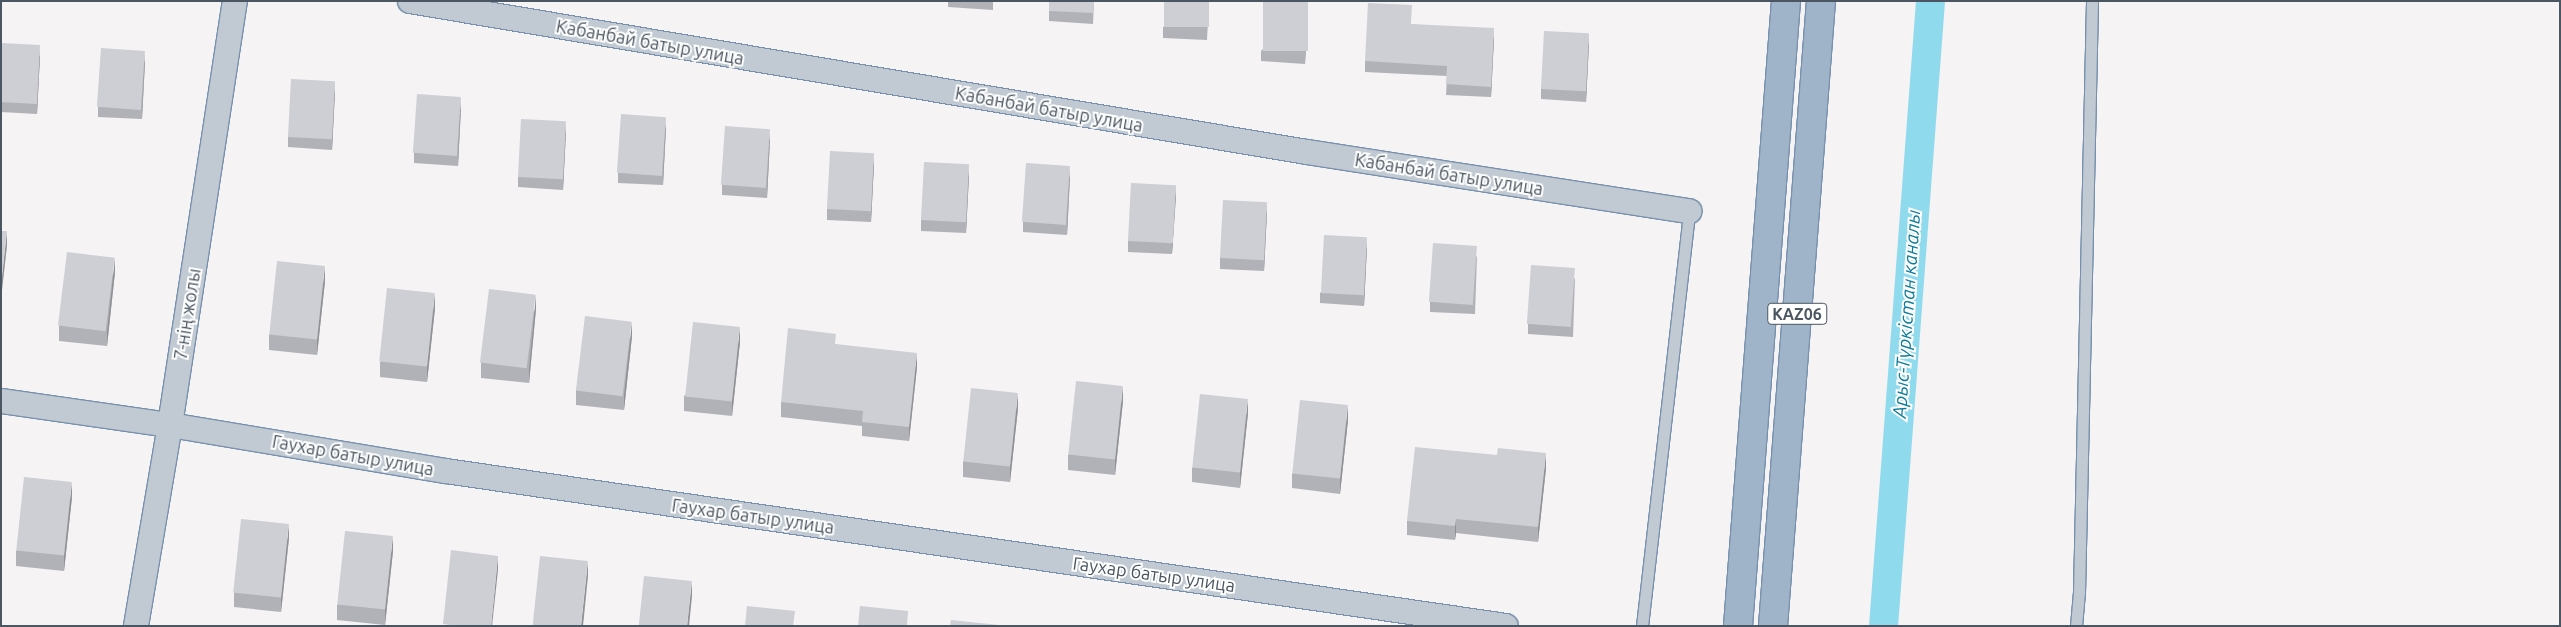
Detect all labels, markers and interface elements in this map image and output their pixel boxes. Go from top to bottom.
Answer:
street label: Кабанбай батыр улица [555,15,745,69]
street label: Кабанбай батыр улица [954,82,1144,136]
street label: Кабанбай батыр улица [1353,148,1545,200]
water label: Арыс-Түркістан каналы [1888,209,1926,419]
street label: 7-нің жолы [169,267,205,361]
road number: KАZ06 [1767,300,1827,328]
street label: Гаухар батыр улица [271,430,435,480]
street label: Гаухар батыр улица [670,494,836,538]
street label: Гаухар батыр улица [1071,552,1237,596]

